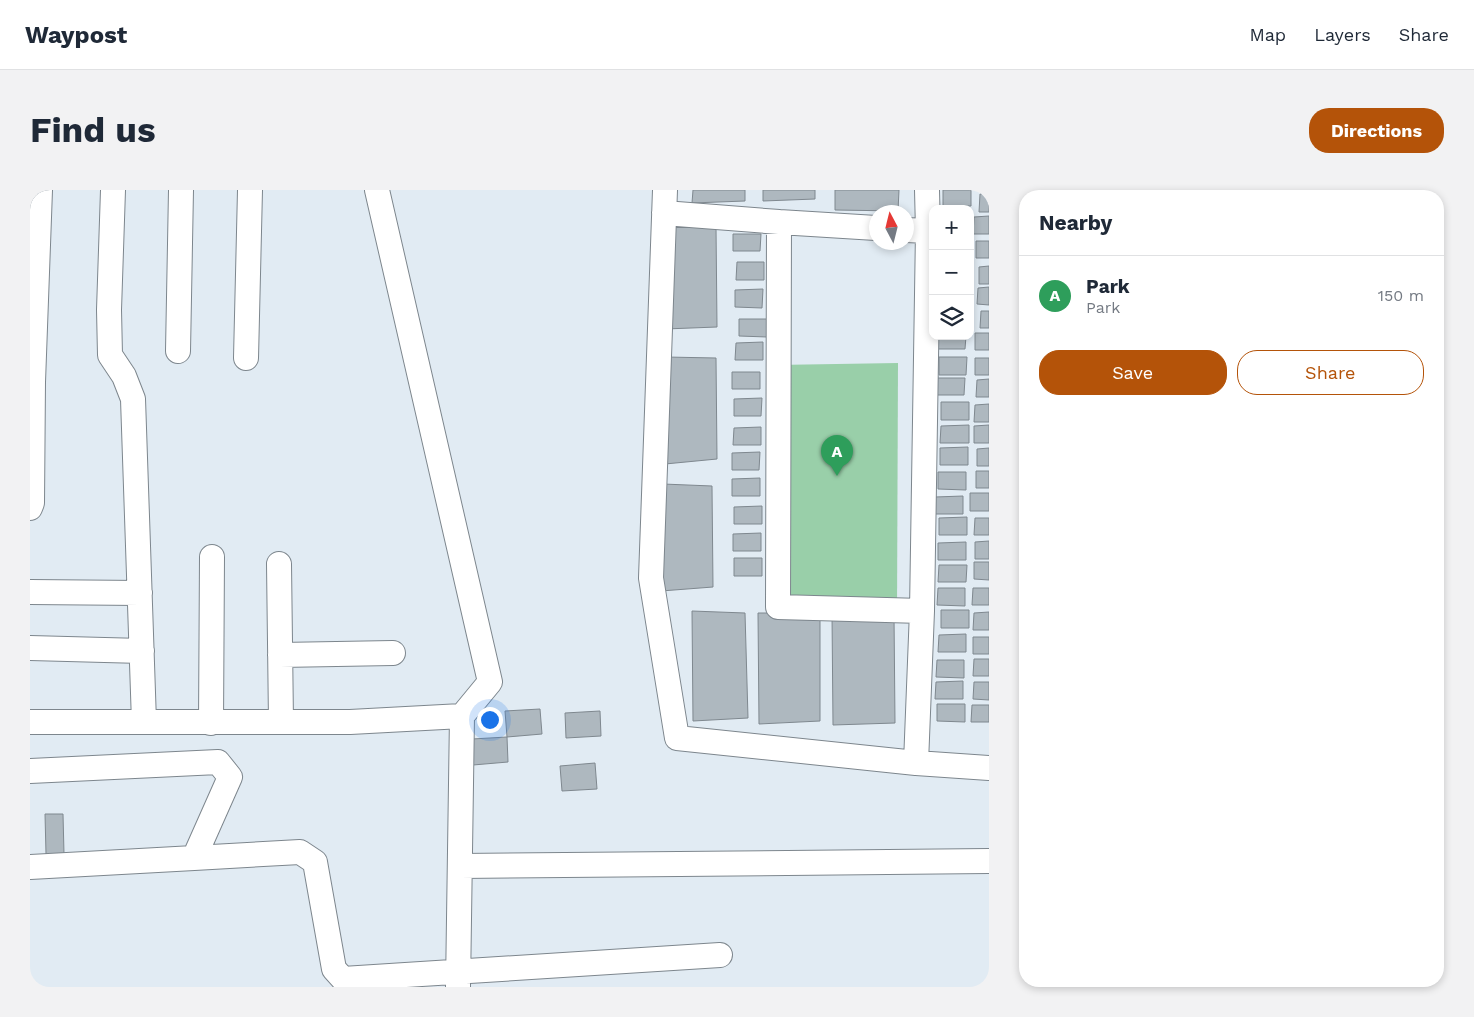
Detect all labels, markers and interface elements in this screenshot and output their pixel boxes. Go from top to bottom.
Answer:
text: Waypost [25,21,127,49]
text: Map [1249,24,1286,45]
text: Layers [1314,24,1371,45]
text: Share [1399,24,1449,45]
button: Directions [1309,108,1444,153]
text: Find us [30,109,156,151]
north arrow [869,205,914,250]
map controls [929,205,974,340]
button: + [929,205,974,250]
text: Nearby [1039,210,1112,235]
button: − [929,250,974,295]
text: Park [1086,275,1130,298]
text: A [1050,286,1060,305]
text: 150 m [1378,286,1424,305]
button: layers [929,295,974,340]
text: Park [1086,298,1120,317]
button: Save [1039,350,1227,395]
button: Share [1237,350,1424,395]
pin: A [821,435,853,476]
your location [477,707,503,733]

